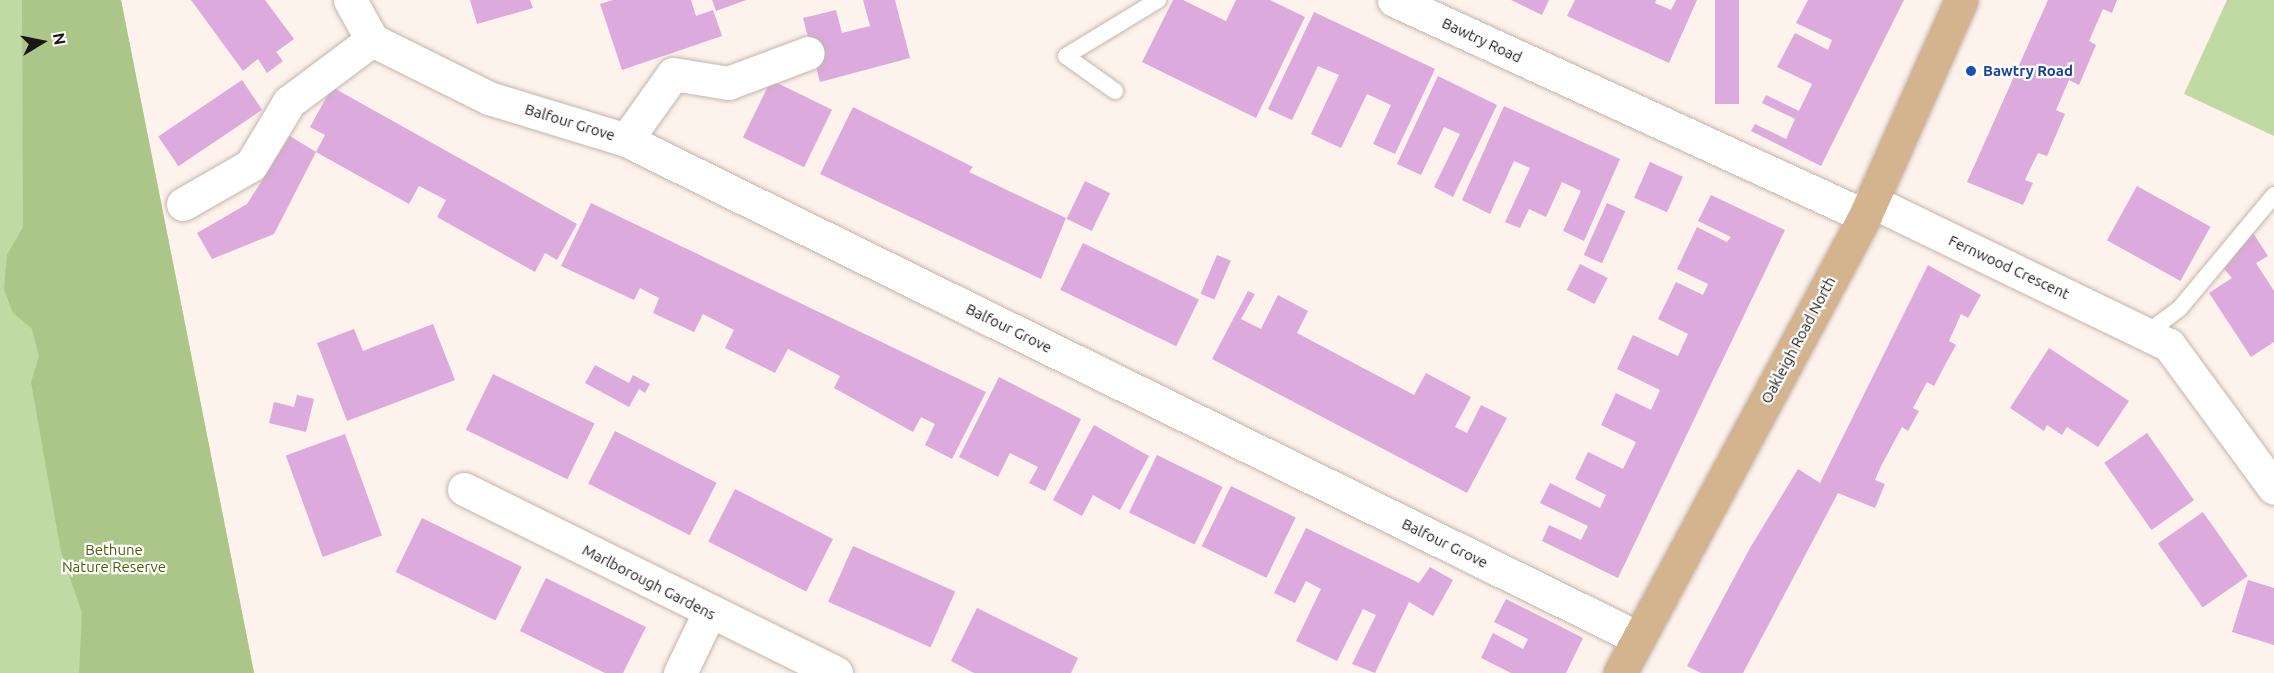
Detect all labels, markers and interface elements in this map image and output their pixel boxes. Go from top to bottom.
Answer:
north arrow [12,12,72,72]
street label: Bawtry Road [1439,14,1525,66]
text: N [50,31,70,46]
place label: Bawtry Road [1983,62,2073,80]
marker: Bawtry Road [1964,64,1978,78]
street label: Balfour Grove [523,100,617,144]
street label: Fernwood Crescent [1946,231,2072,303]
street label: Oakleigh Road North [1757,274,1839,406]
street label: Balfour Grove [963,299,1055,357]
street label: Balfour Grove [1399,514,1491,572]
park label: Bethune Nature Reserve [62,540,166,575]
street label: Marlborough Gardens [579,541,719,623]

